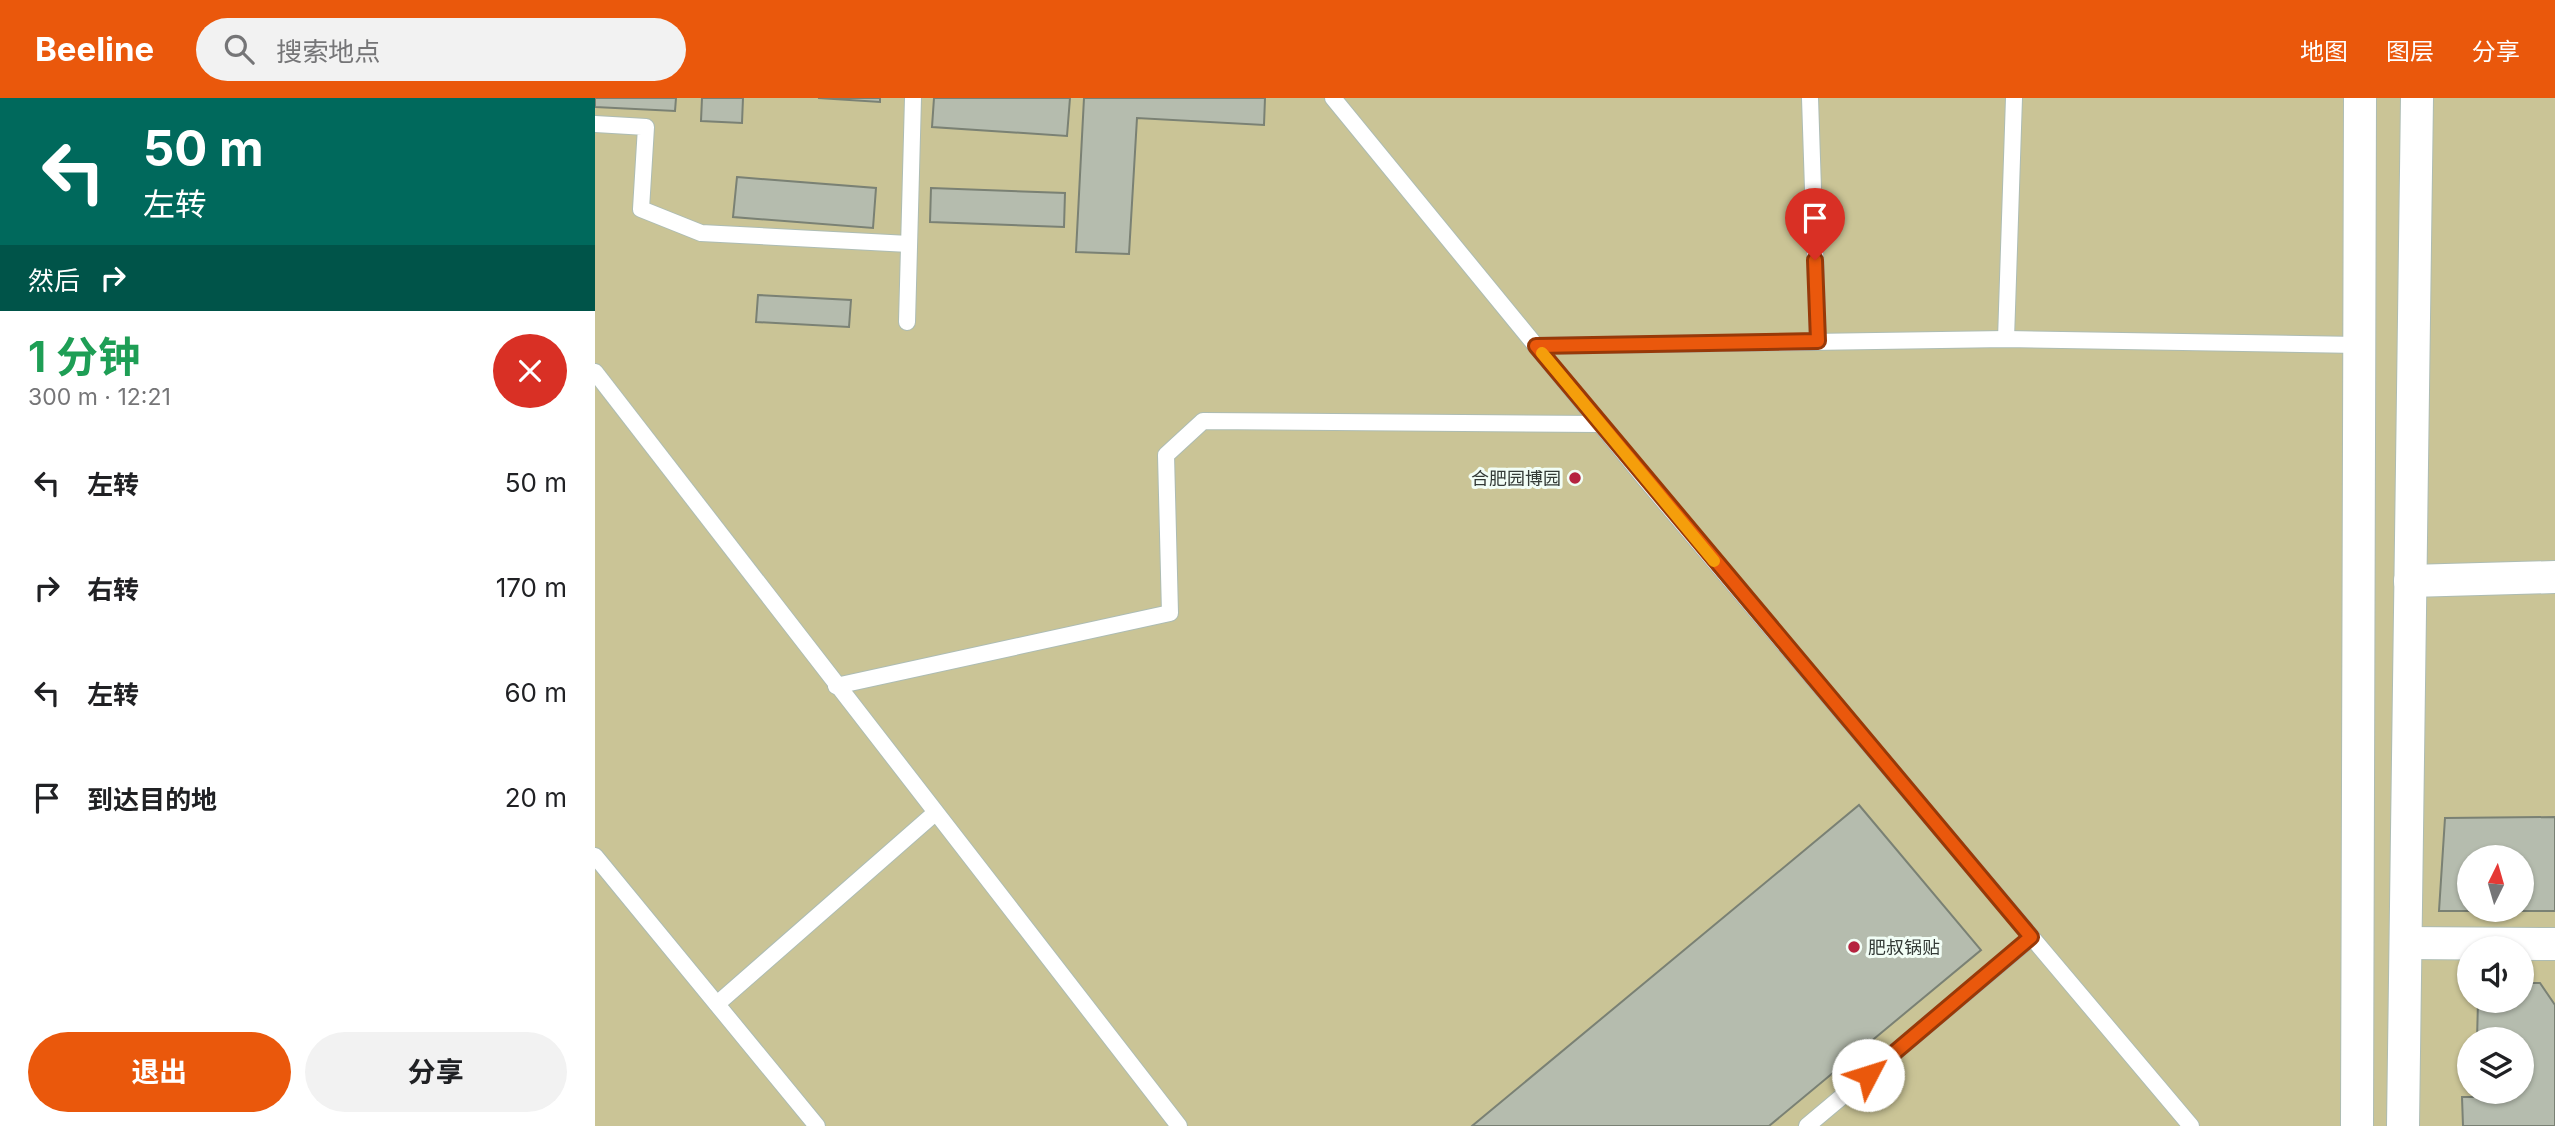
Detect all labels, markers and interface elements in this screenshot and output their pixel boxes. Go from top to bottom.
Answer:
search box [196,18,686,81]
text: Beeline [35,29,154,69]
icon: search [220,30,258,68]
text: 搜索地点 [276,36,380,67]
text: 地图 [2300,37,2348,66]
text: 图层 [2386,37,2434,66]
text: 分享 [2472,37,2520,66]
text: 50 m [143,119,264,178]
icon: left [28,126,119,217]
text: 左转 [143,185,207,224]
pin [1785,188,1845,260]
icon: arrive [1796,199,1834,237]
icon: right [94,259,132,297]
text: 然后 [28,265,80,296]
text: 1 分钟 [28,331,140,382]
button: close [493,334,567,408]
text: 300 m · 12:21 [28,383,171,411]
icon: left [28,464,66,502]
text: 50 m [505,467,567,498]
place label: 合肥园博园 [1471,468,1561,489]
text: 左转 [87,469,139,500]
marker: 合肥园博园 [1567,470,1583,486]
icon: right [28,569,66,607]
text: 170 m [496,572,567,603]
text: 右转 [87,574,139,605]
icon: left [28,674,66,712]
text: 60 m [504,677,567,708]
text: 左转 [87,679,139,710]
icon: arrive [28,779,66,817]
text: 20 m [505,782,567,813]
text: 到达目的地 [87,784,217,815]
north arrow [2457,845,2534,922]
map controls [2457,845,2534,1104]
button: sound [2457,936,2534,1013]
place label: 肥叔锅贴 [1868,937,1940,958]
marker: 肥叔锅贴 [1846,939,1862,955]
button: layers [2457,1027,2534,1104]
button: 退出 [28,1032,291,1112]
button: 分享 [305,1032,567,1112]
position arrow [1831,1038,1905,1112]

